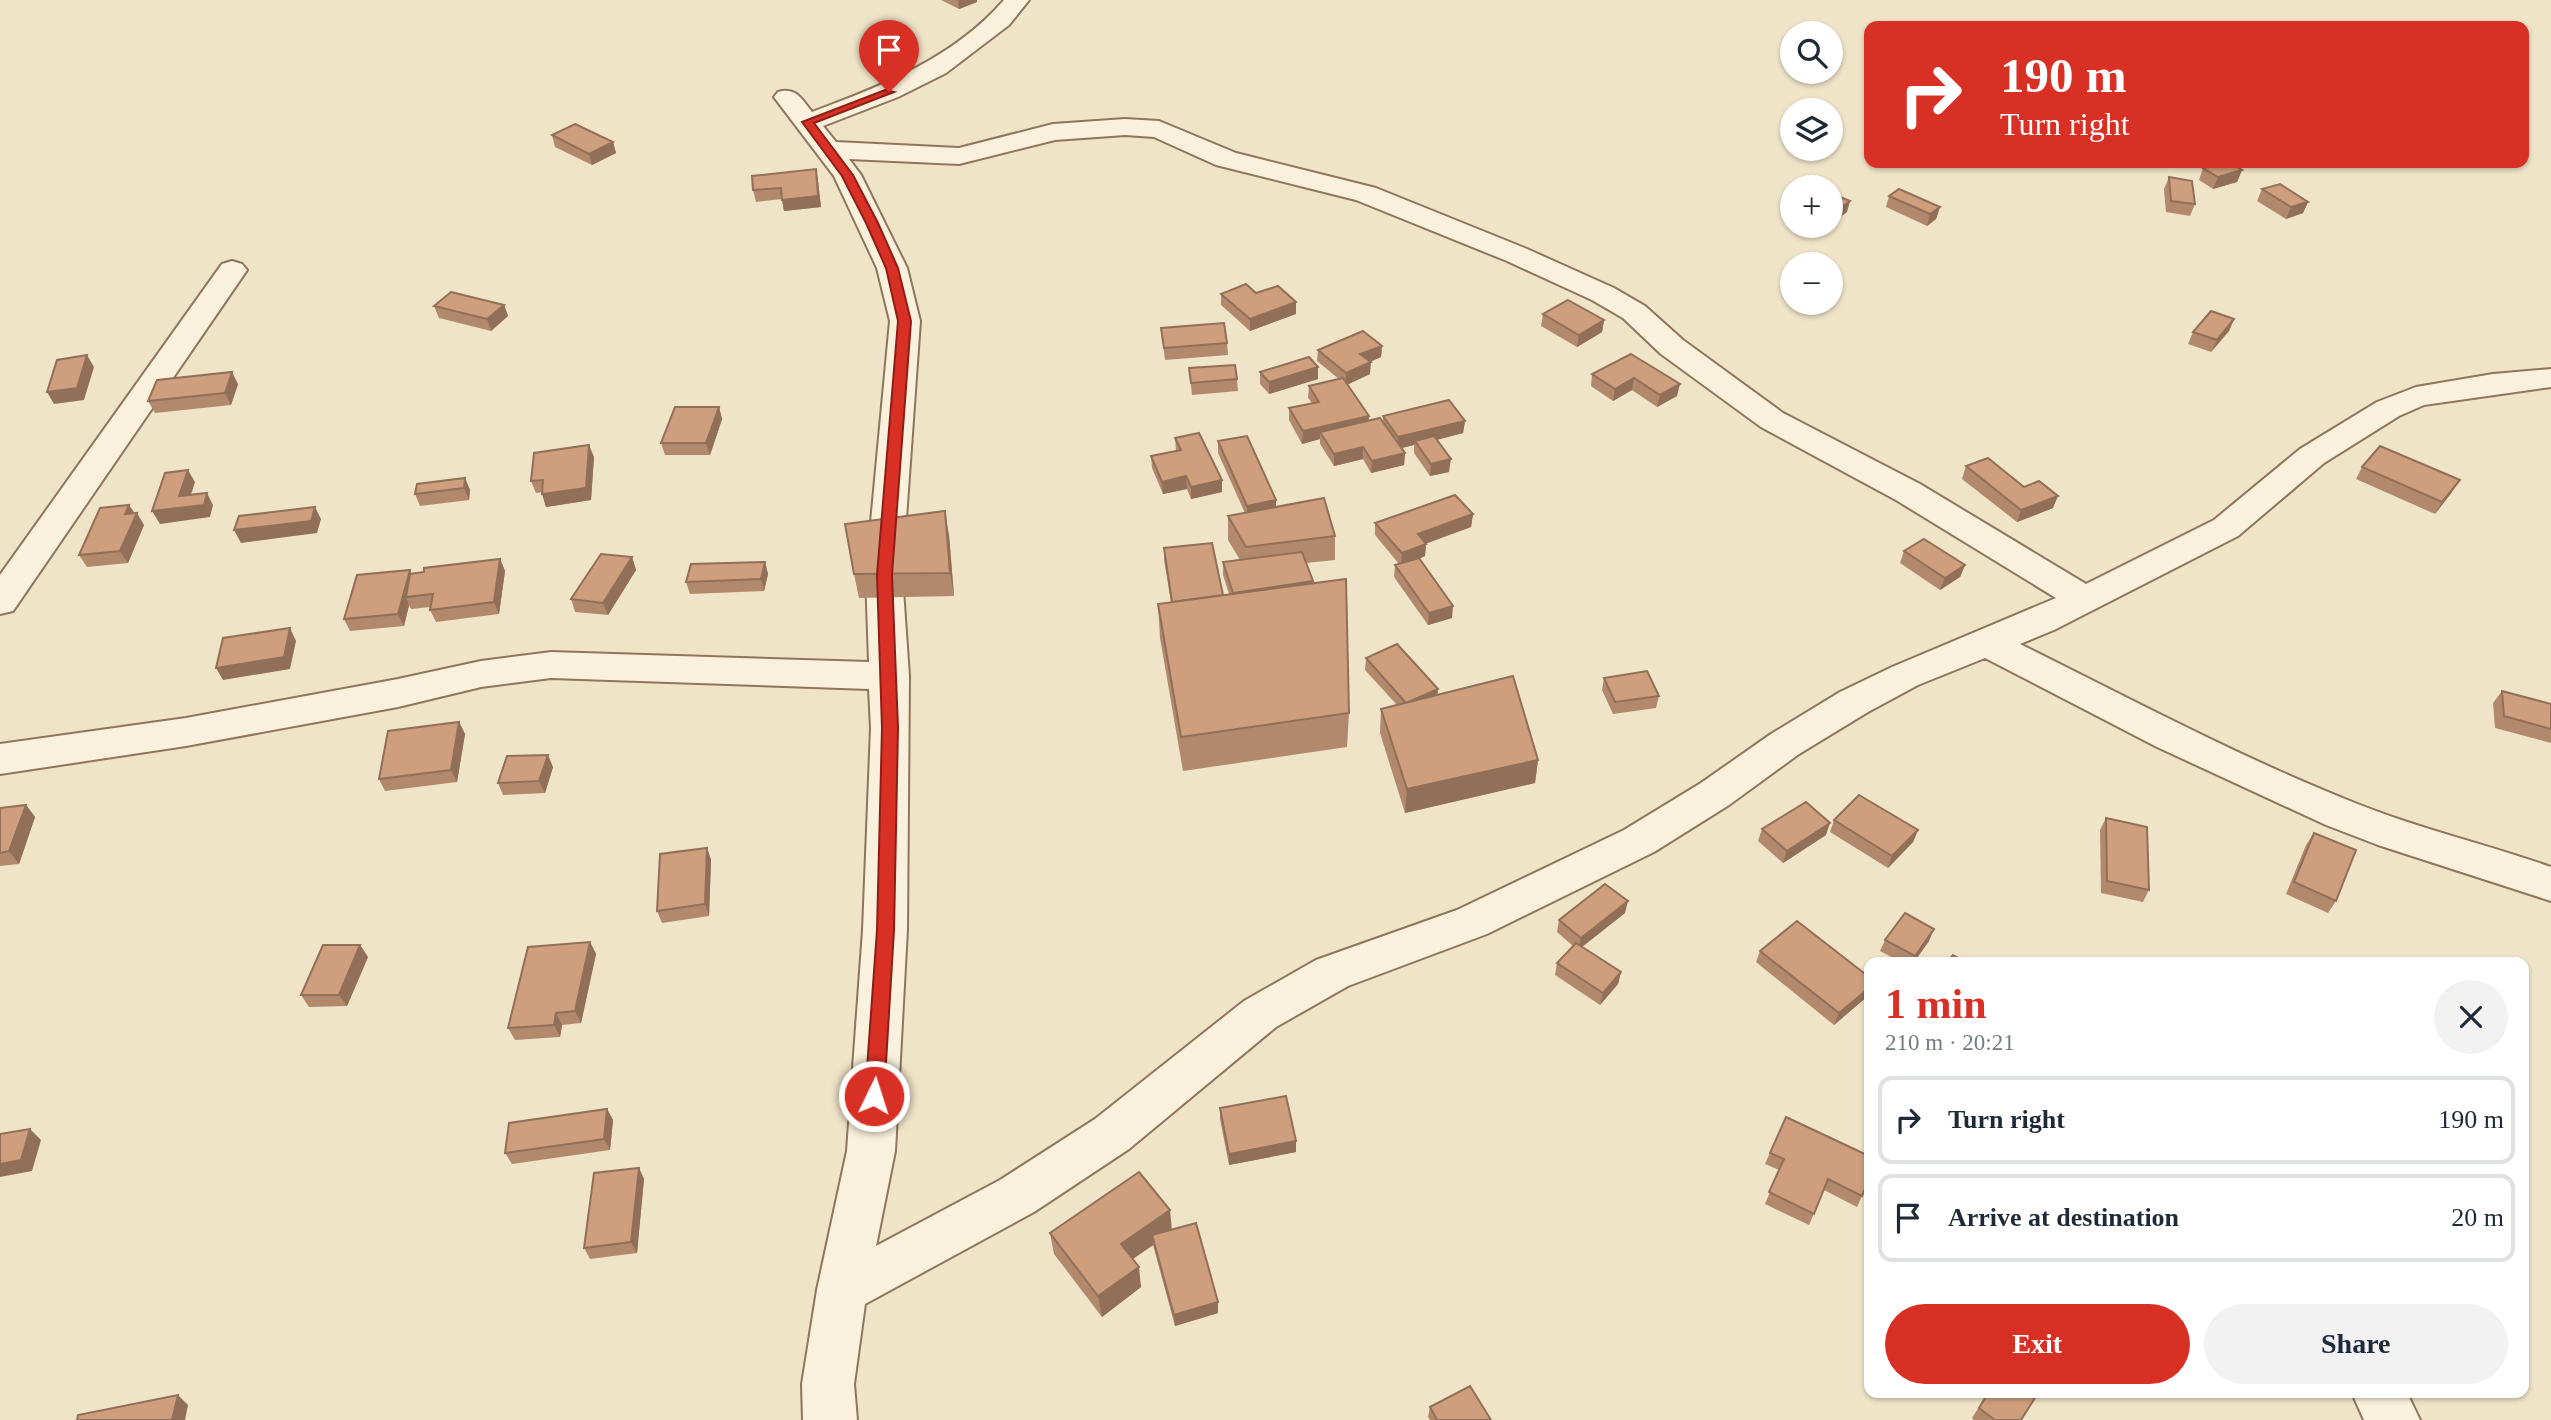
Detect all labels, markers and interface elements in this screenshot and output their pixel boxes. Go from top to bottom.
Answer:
pin [859,20,919,92]
map controls [1780,21,1843,315]
button: search [1780,21,1843,84]
icon: arrive [870,31,908,69]
text: 190 m [2000,48,2127,103]
icon: right [1885,49,1976,140]
button: layers [1780,98,1843,161]
text: Turn right [2000,106,2130,142]
button: + [1780,175,1843,238]
button: − [1780,252,1843,315]
button: close [2434,980,2508,1054]
text: 1 min [1885,981,1987,1027]
text: 210 m · 20:21 [1885,1030,2015,1055]
position arrow [837,1059,911,1133]
icon: right [1889,1101,1927,1139]
text: Turn right [1948,1105,2065,1134]
text: 190 m [2438,1105,2504,1134]
icon: arrive [1889,1199,1927,1237]
text: Arrive at destination [1948,1203,2179,1232]
text: 20 m [2451,1203,2504,1232]
button: Exit [1885,1304,2190,1384]
button: Share [2204,1304,2508,1384]

